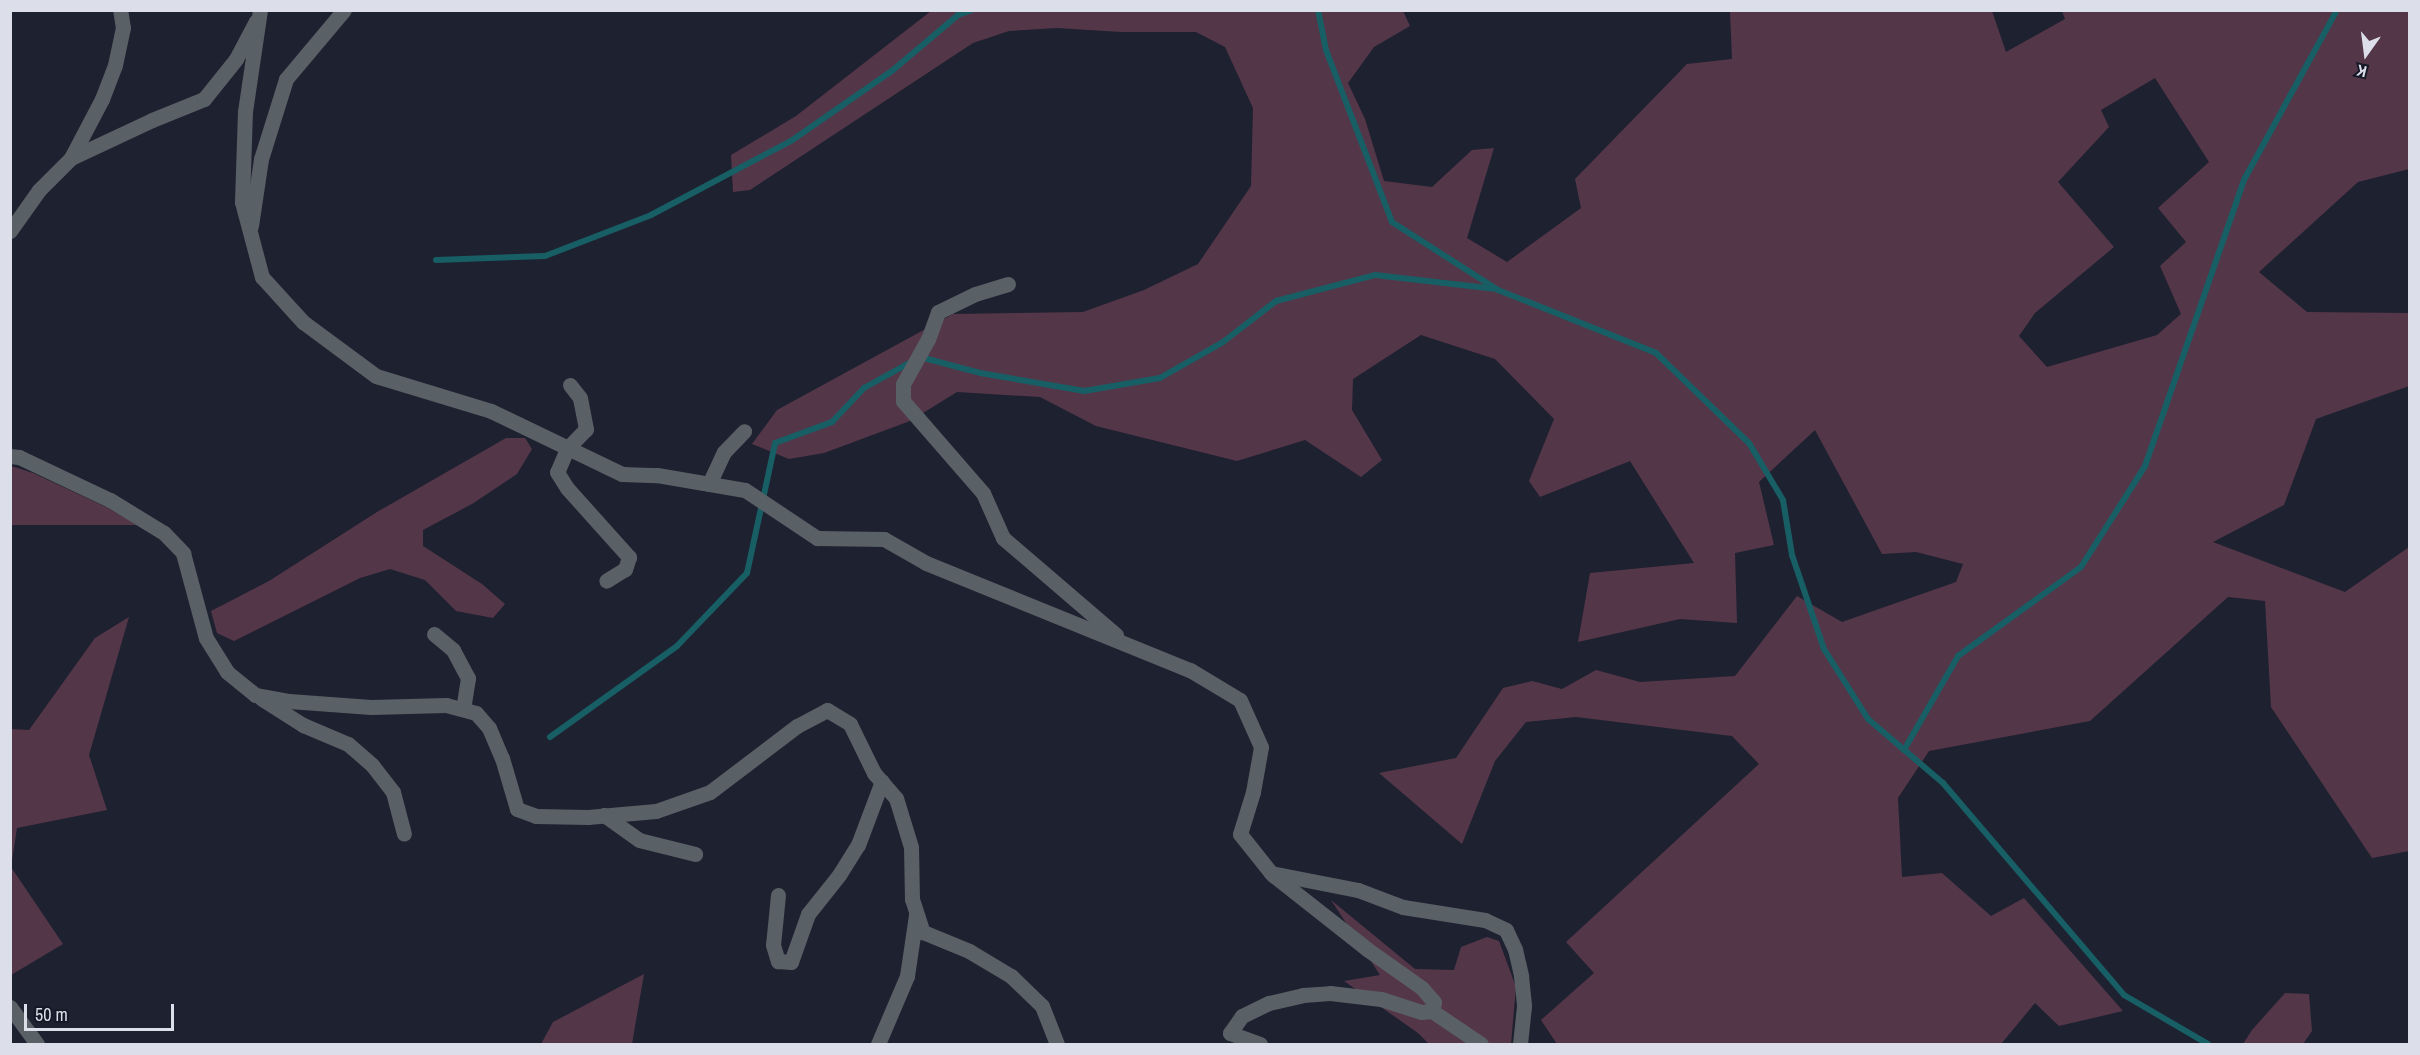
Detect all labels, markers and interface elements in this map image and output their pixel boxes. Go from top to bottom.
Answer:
north arrow [2336,24,2396,84]
text: K [2354,60,2369,83]
scale bar [27,992,177,1030]
text: 50 m [35,1002,68,1027]

